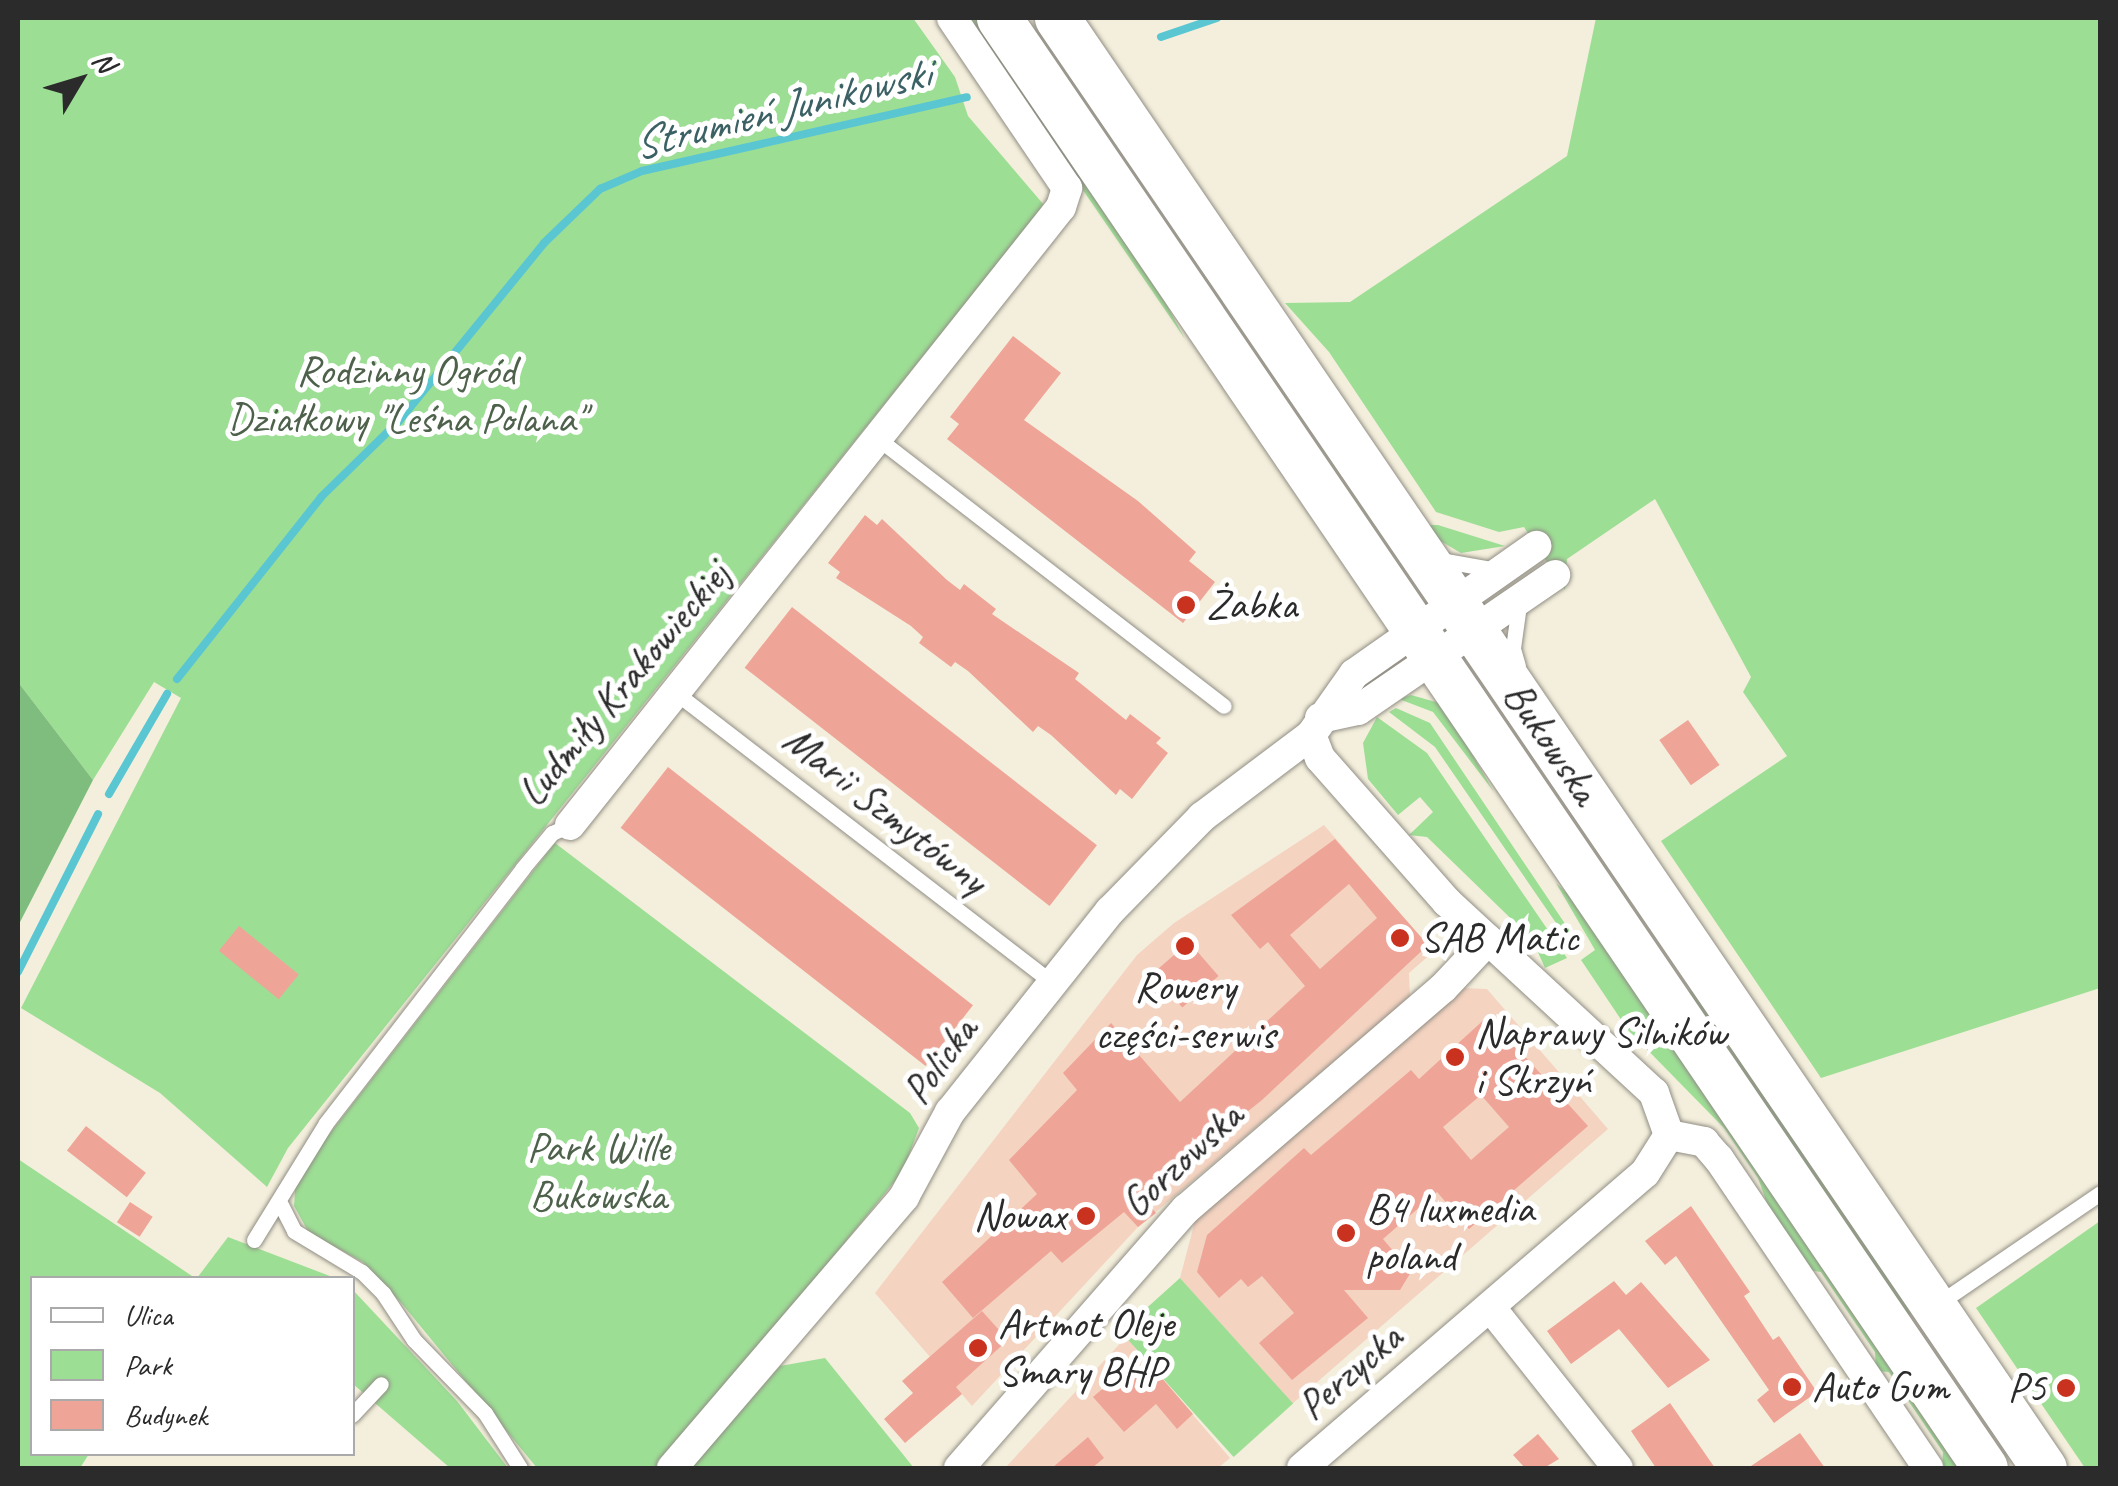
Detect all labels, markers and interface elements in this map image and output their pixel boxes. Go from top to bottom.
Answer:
north arrow [30,30,130,130]
text: N [85,44,123,79]
water label: Strumień Junikowski [627,46,935,172]
park label: Rodzinny Ogród Działkowy "Leśna Polana" [228,346,584,444]
street label: Ludmiły Krakowieckiej [507,552,741,816]
place label: Żabka [1206,580,1297,630]
marker: Żabka [1175,594,1197,616]
street label: Bukowska [1492,672,1610,814]
street label: Marii Szmytówny [772,714,998,906]
place label: SAB Matic [1420,913,1578,963]
marker: SAB Matic [1389,927,1411,949]
marker: Rowery części-serwis [1174,935,1196,957]
place label: Rowery części-serwis [1095,962,1275,1060]
street label: Policka [892,1008,988,1114]
place label: Naprawy Silników i Skrzyń [1475,1008,1727,1106]
marker: Naprawy Silników i Skrzyń [1444,1046,1466,1068]
street label: Gorzowska [1111,1091,1253,1229]
park label: Park Wille Bukowska [526,1123,670,1222]
place label: B4 luxmedia poland [1366,1184,1534,1282]
place label: Nowax [973,1191,1066,1241]
marker: Nowax [1075,1205,1097,1227]
marker: B4 luxmedia poland [1335,1222,1357,1244]
legend [30,1276,355,1456]
text: Ulica [124,1296,173,1334]
place label: Artmot Oleje Smary BHP [998,1299,1175,1398]
street label: Perzycka [1287,1313,1413,1431]
marker: Artmot Oleje Smary BHP [967,1337,989,1359]
text: Park [124,1346,172,1384]
place label: Auto Gum [1812,1362,1947,1412]
place label: P5 [2008,1363,2046,1413]
marker: Auto Gum [1781,1376,1803,1398]
marker: P5 [2055,1377,2077,1399]
text: Budynek [124,1396,207,1434]

